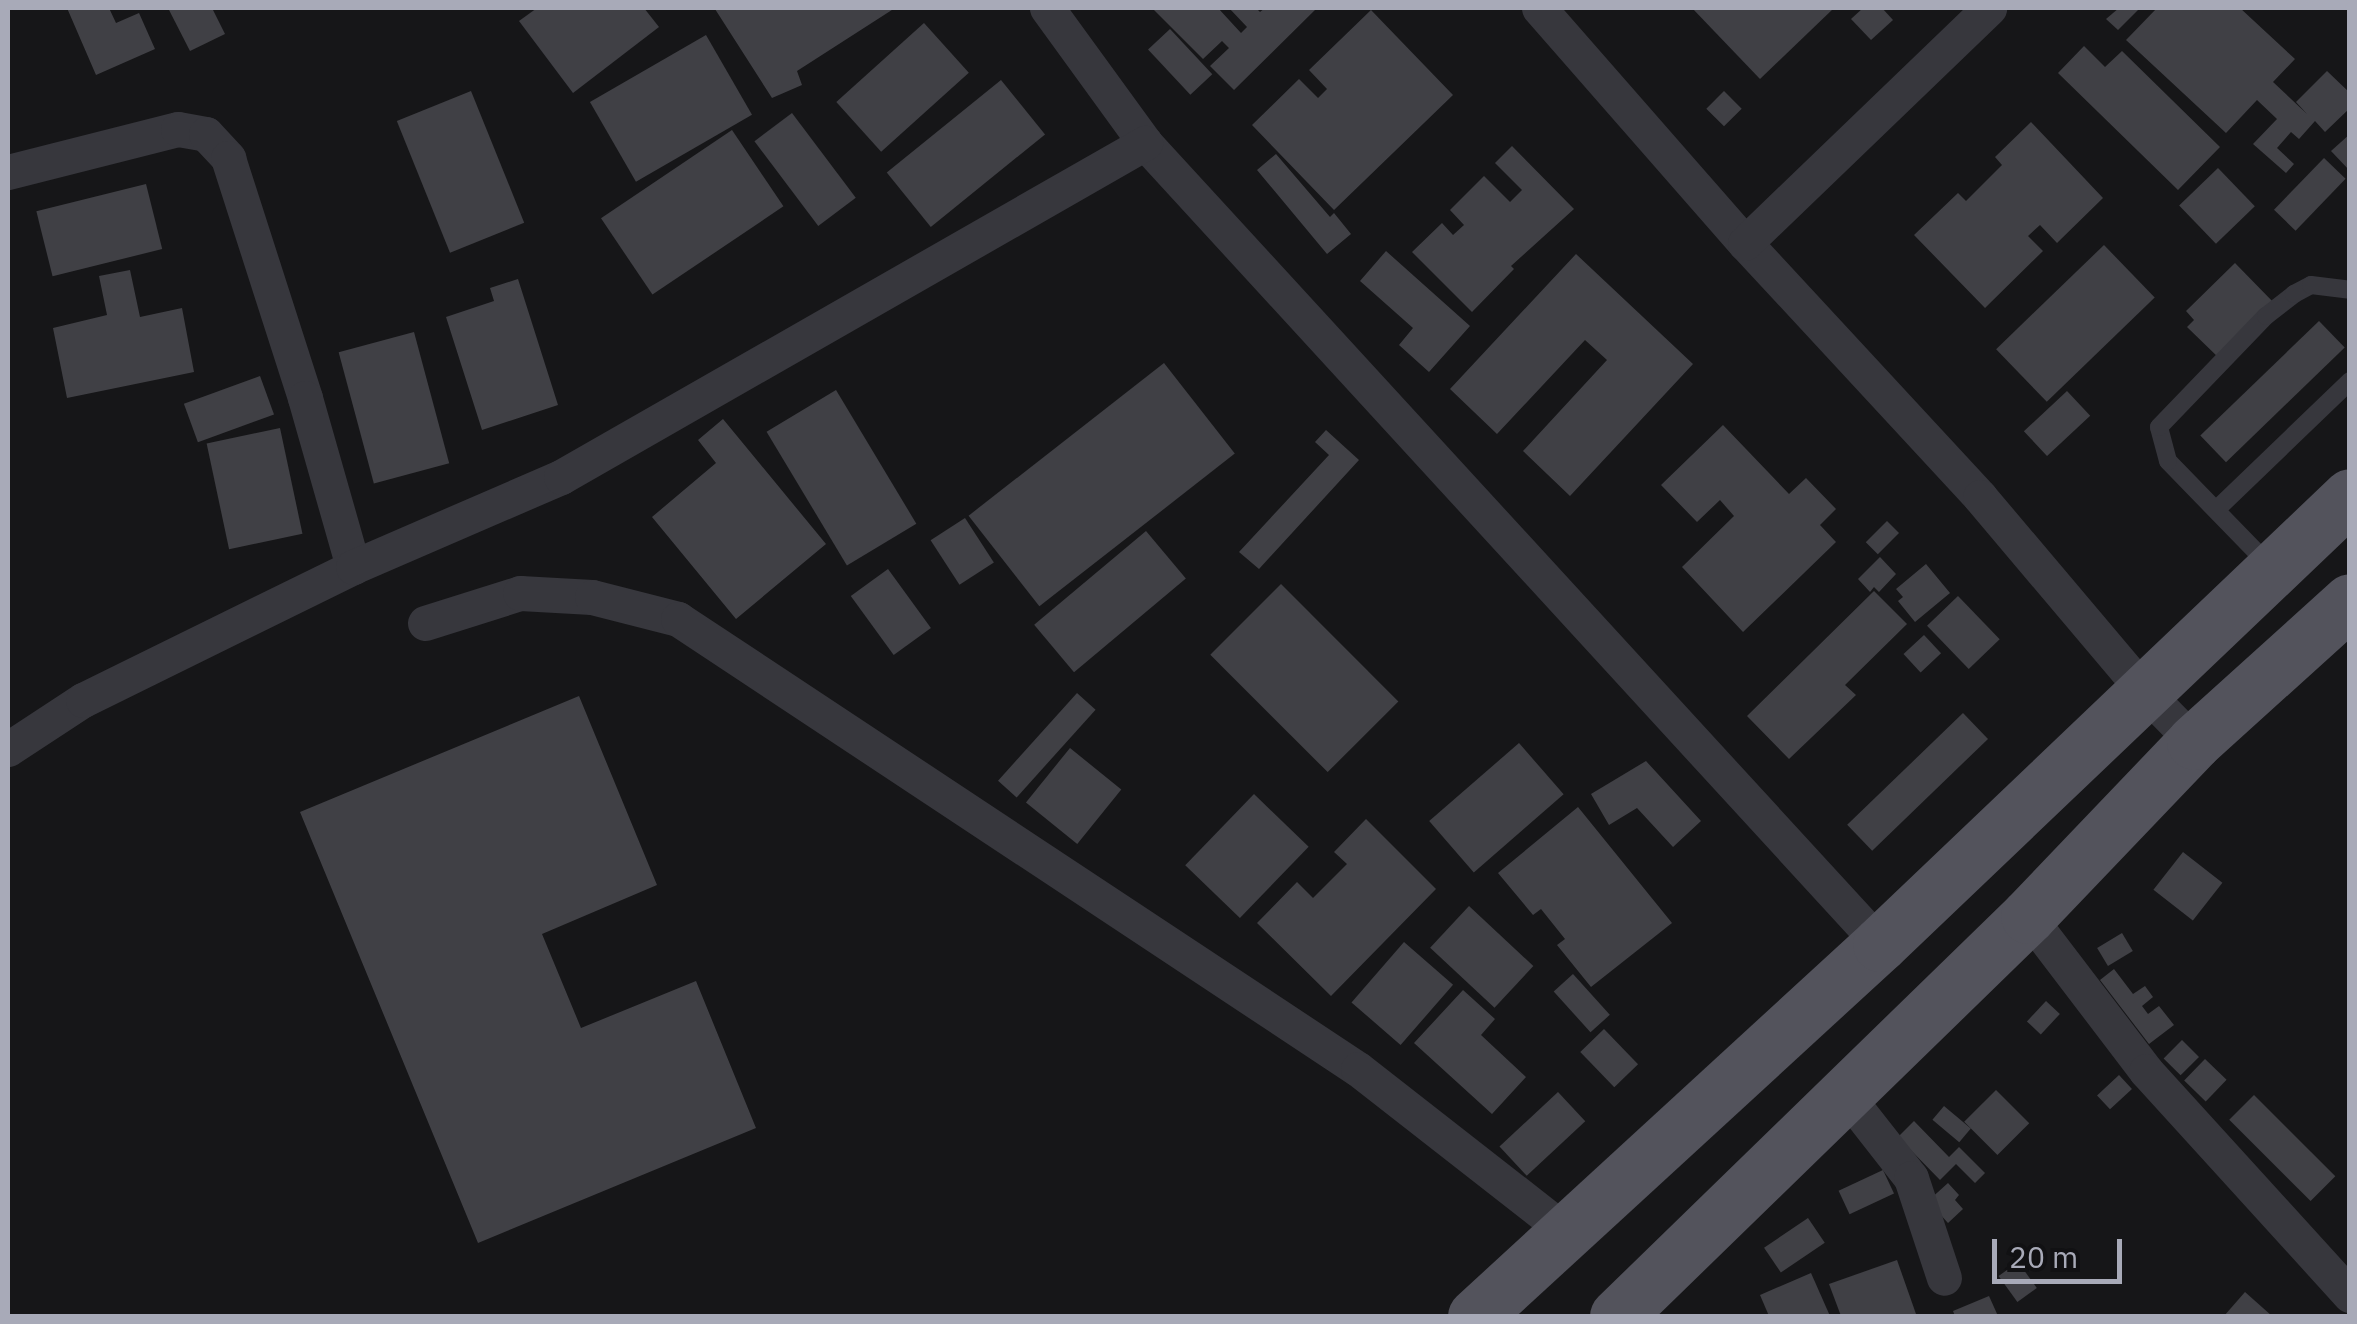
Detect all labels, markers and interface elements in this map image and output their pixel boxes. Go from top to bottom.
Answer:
scale bar [1997,1219,2127,1281]
text: 20 m [2009,1237,2078,1276]

